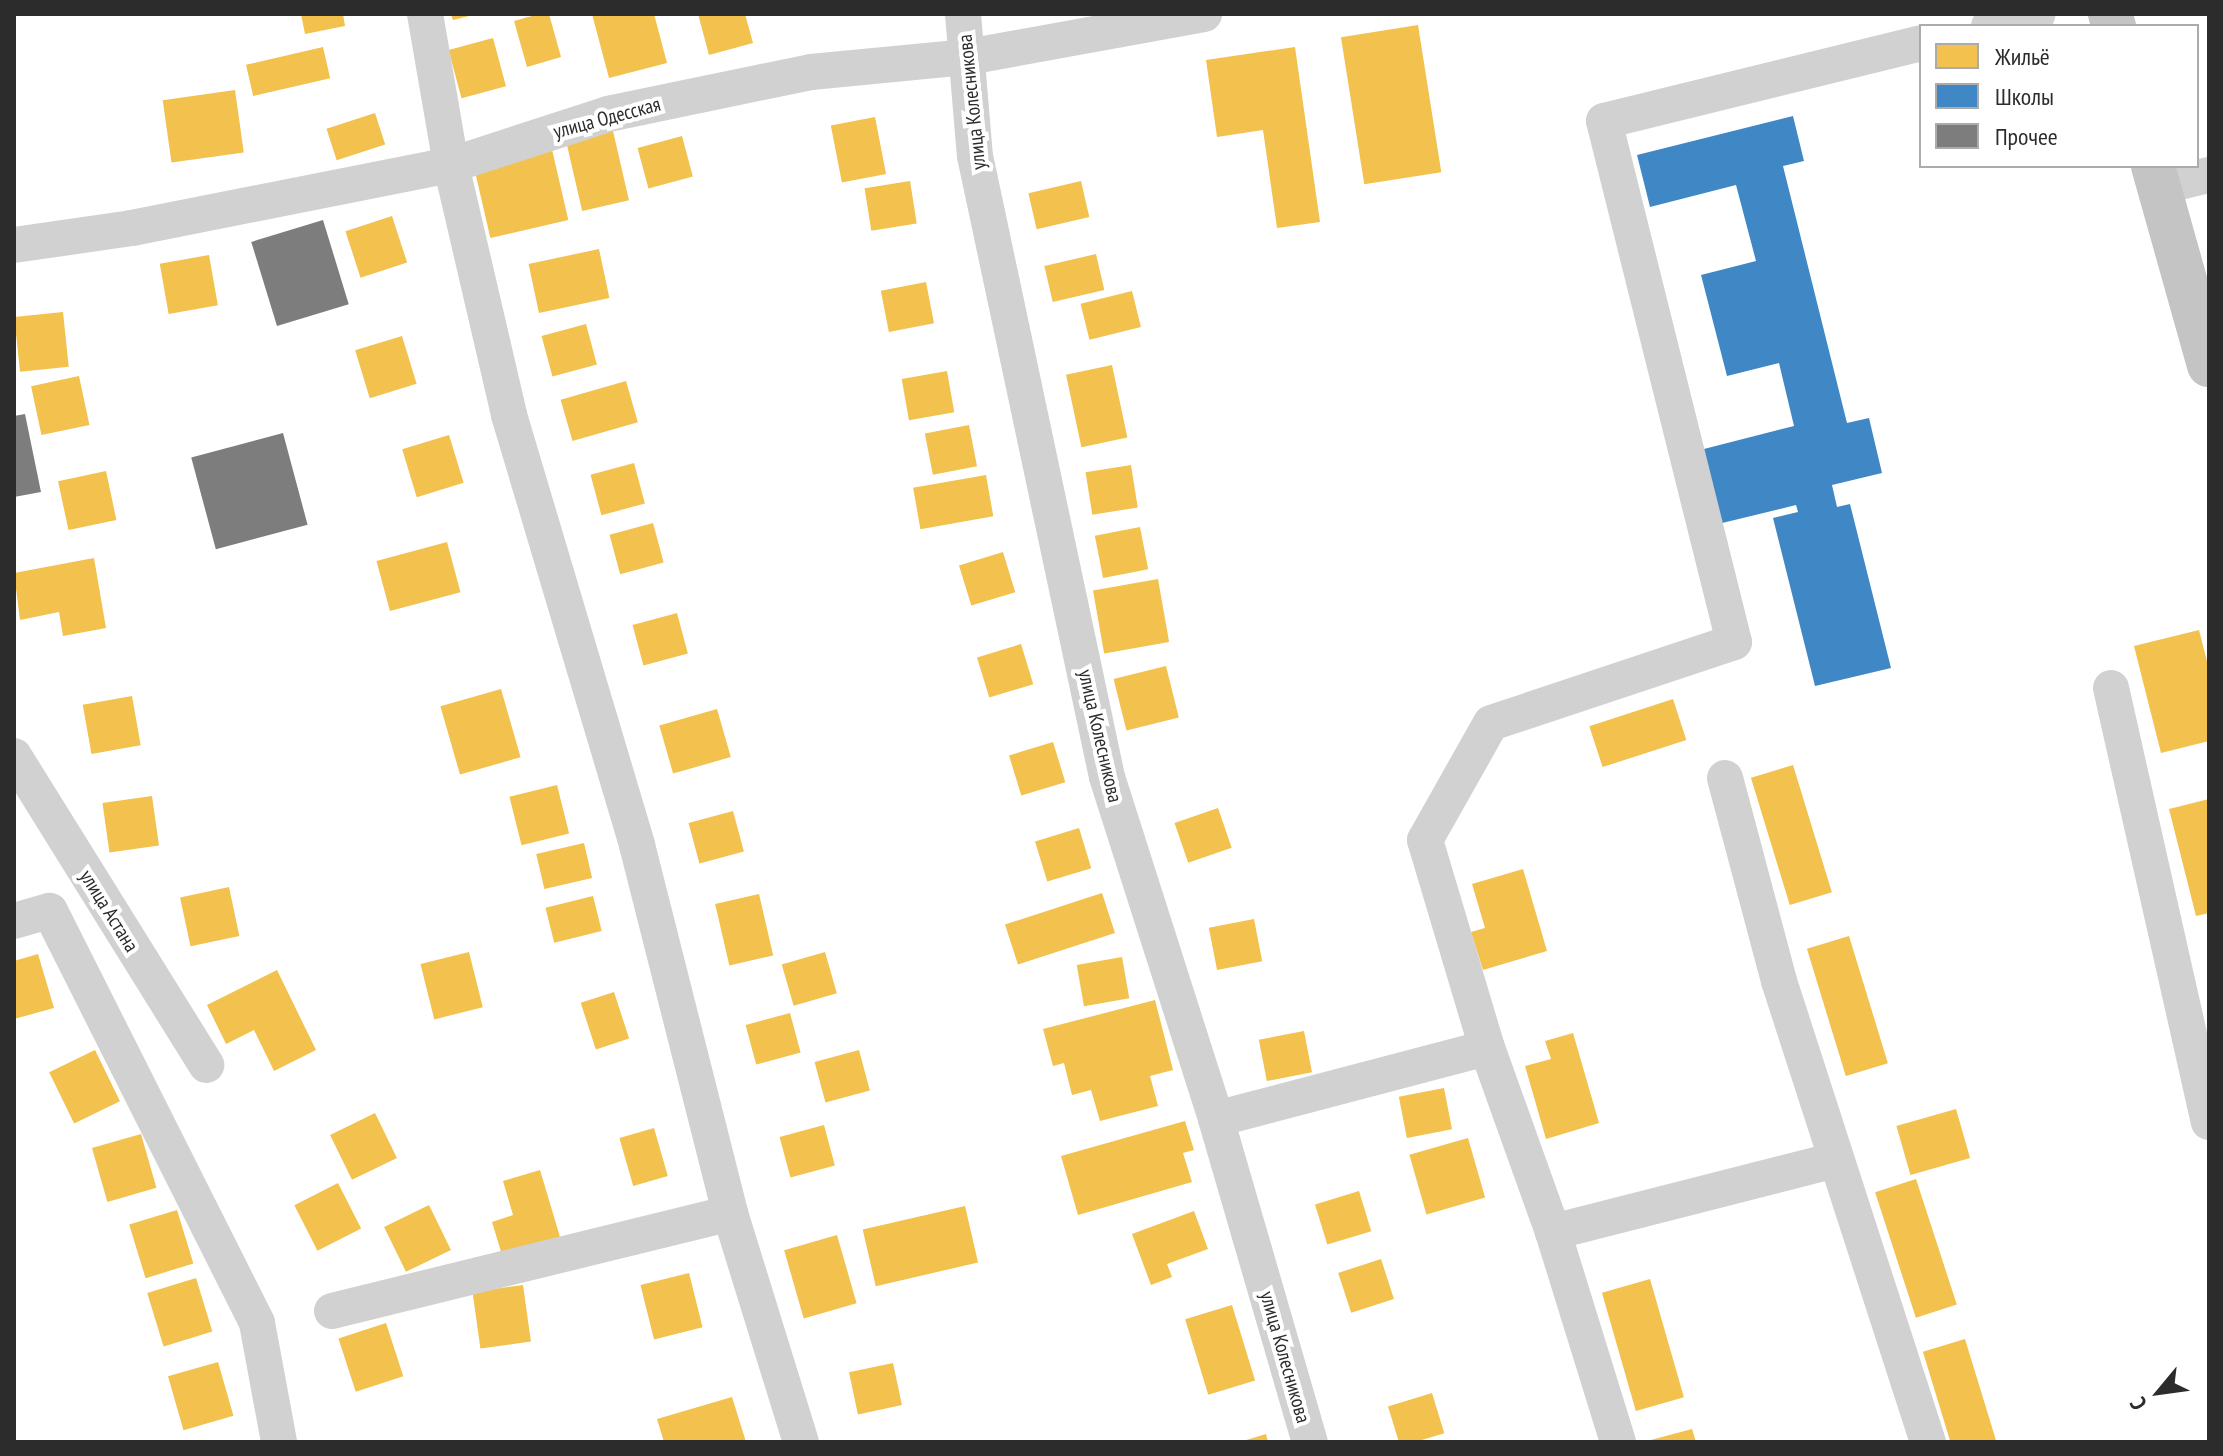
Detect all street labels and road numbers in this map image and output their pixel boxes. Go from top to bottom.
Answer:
street label: улица Колесникова [953,33,991,171]
street label: улица Одесская [551,92,663,144]
street label: улица Колесникова [1073,667,1127,805]
street label: улица Астана [74,865,144,957]
street label: улица Колесникова [1255,1288,1315,1426]

